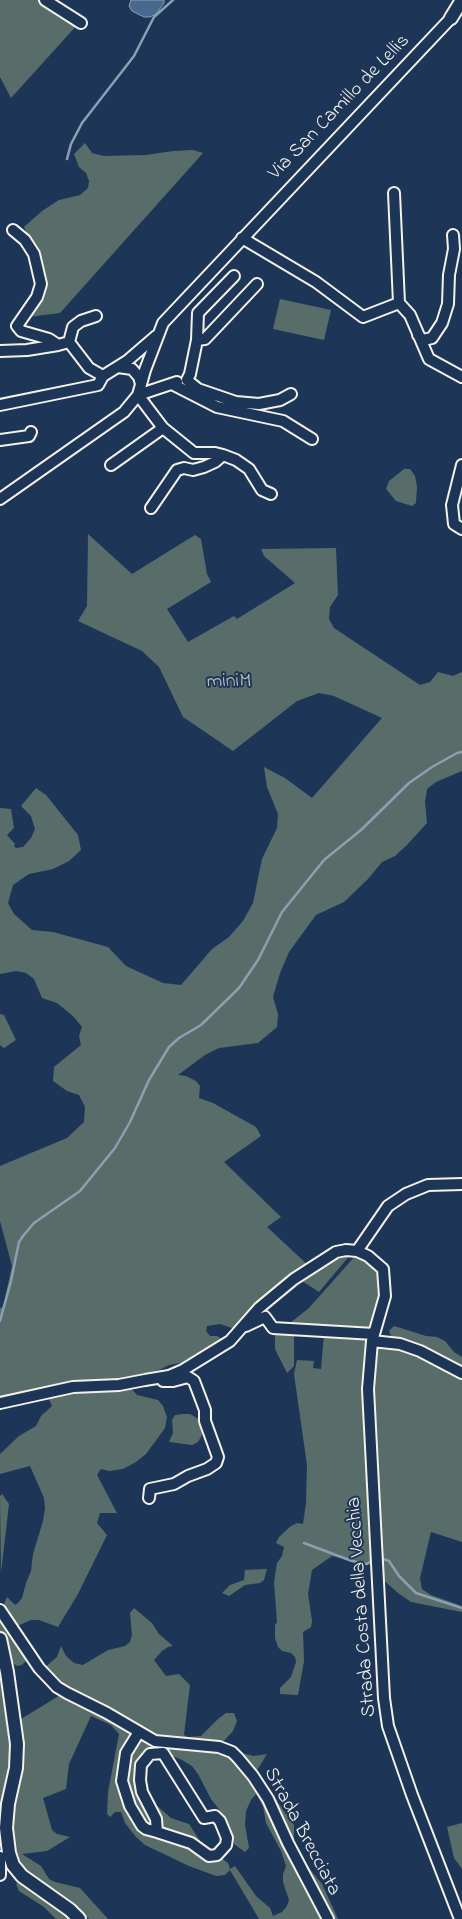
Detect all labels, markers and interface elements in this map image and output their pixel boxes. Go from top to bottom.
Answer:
street label: Via San Camillo de Lellis [264,30,416,186]
park label: miniM [207,671,251,695]
street label: Strada Costa della Vecchia [343,1496,383,1718]
street label: Strada Brecciata [257,1764,345,1900]

